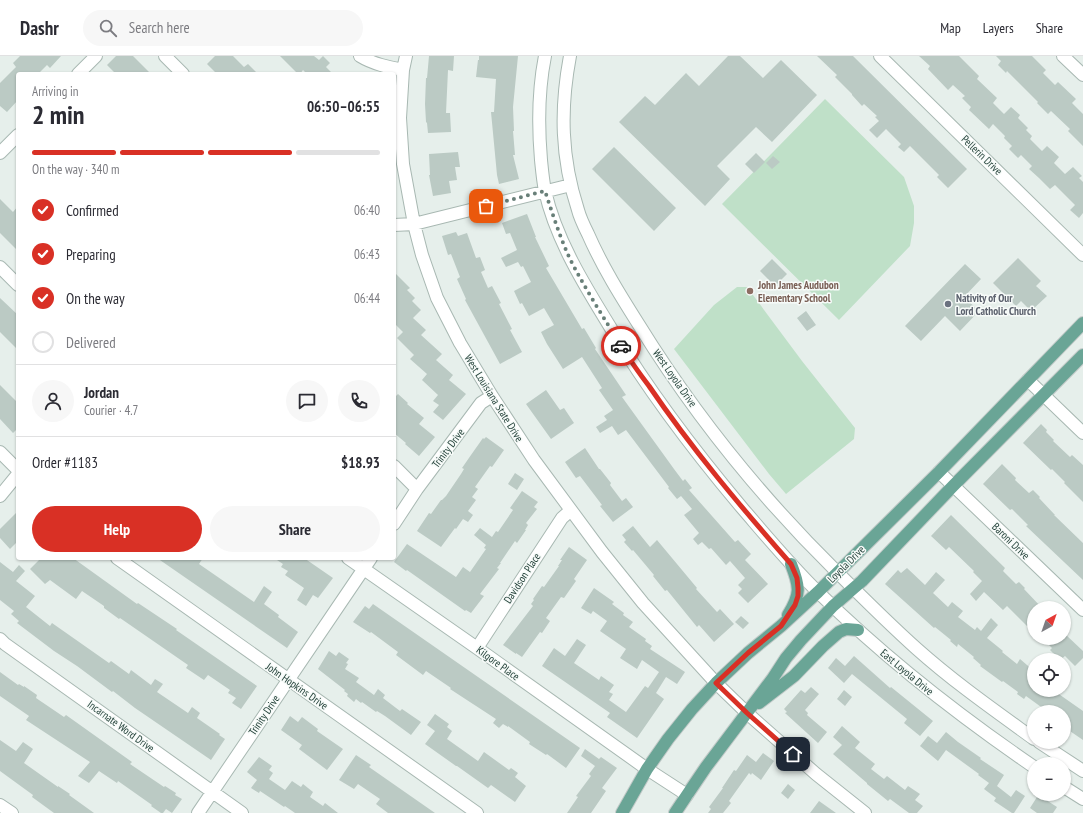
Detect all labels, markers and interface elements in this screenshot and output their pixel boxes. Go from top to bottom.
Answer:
search box [83,10,363,46]
text: Dashr [20,16,59,40]
icon: search [97,17,119,39]
text: Search here [129,18,190,37]
text: Map [940,19,961,37]
text: Layers [983,19,1014,37]
text: Share [1036,19,1063,37]
text: Arriving in [32,83,79,100]
text: 06:50–06:55 [307,97,380,116]
text: 2 min [32,98,85,131]
street label: Pellerin Drive [959,132,1006,178]
text: On the way · 340 m [32,161,119,178]
pin [469,189,503,223]
icon: bag [475,195,497,217]
icon: check [32,199,54,221]
text: Confirmed [66,201,119,220]
text: 06:40 [354,202,380,219]
icon: check [32,243,54,265]
text: Preparing [66,245,116,264]
text: 06:43 [354,246,380,263]
place label: John James Audubon Elementary School [757,278,839,305]
marker: John James Audubon Elementary School [745,286,755,296]
icon: check [32,287,54,309]
text: On the way [66,289,125,308]
text: 06:44 [354,290,380,307]
place label: Nativity of Our Lord Catholic Church [956,291,1036,318]
marker: Nativity of Our Lord Catholic Church [943,299,953,309]
courier [601,326,641,366]
text: Delivered [66,333,116,352]
icon: car [610,335,632,357]
street label: West Loyola Drive [650,346,700,410]
street label: West Louisiana State Drive [461,352,527,445]
button: person [32,380,74,422]
button: chat [286,380,328,422]
button: phone [338,380,380,422]
text: Jordan [84,383,119,402]
text: Courier · 4.7 [84,402,138,419]
street label: Trinity Drive [429,425,468,470]
text: Order #1183 [32,453,98,472]
text: $18.93 [341,453,380,472]
button: Help [32,506,202,552]
button: Share [210,506,380,552]
street label: Baroni Drive [989,520,1033,563]
street label: Loyola Drive [824,542,868,586]
street label: Davidson Place [500,550,544,606]
north arrow [1027,601,1071,645]
map controls [1027,601,1071,801]
street label: Kilgore Place [474,643,523,684]
street label: East Loyola Drive [878,646,937,699]
button: locate [1027,653,1071,697]
street label: John Hopkins Drive [263,659,331,713]
street label: Trinity Drive [245,692,283,738]
street label: Incarnate Word Drive [85,697,158,755]
button: + [1027,705,1071,749]
pin [776,737,810,771]
icon: home [782,743,804,765]
button: − [1027,757,1071,801]

